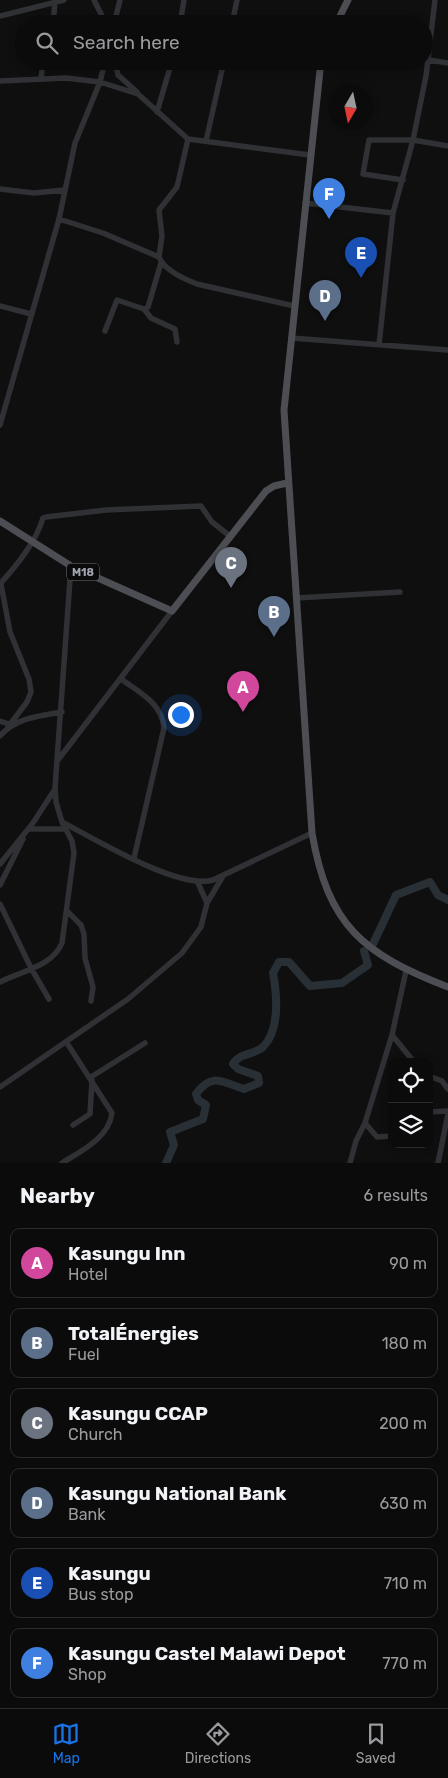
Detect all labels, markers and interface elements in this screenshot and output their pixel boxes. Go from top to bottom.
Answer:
search box [15,15,433,70]
icon: search [33,29,61,57]
text: Search here [73,31,180,54]
north arrow [328,85,373,130]
pin: F [313,178,345,219]
pin: E [345,237,377,278]
pin: D [309,280,341,321]
pin: C [215,547,247,588]
road number: M18 [67,564,99,580]
pin: B [258,596,290,637]
pin: A [227,671,259,712]
your location [168,702,194,728]
map controls [388,1058,433,1148]
button: locate [388,1058,433,1103]
button: layers [388,1103,433,1148]
text: Nearby [20,1183,95,1208]
text: 6 results [363,1186,428,1205]
text: Kasungu Inn [68,1242,185,1265]
text: A [31,1254,43,1273]
text: 90 m [389,1254,427,1273]
text: Hotel [68,1265,108,1284]
text: TotalÉnergies [68,1322,199,1345]
text: B [31,1334,43,1353]
text: 180 m [382,1334,427,1353]
text: Fuel [68,1345,100,1364]
text: Kasungu CCAP [68,1402,208,1425]
text: C [31,1414,43,1433]
text: 200 m [379,1414,427,1433]
text: Church [68,1425,123,1444]
text: Kasungu National Bank [68,1482,286,1505]
text: D [31,1494,43,1513]
text: 630 m [379,1494,427,1513]
text: Bank [68,1505,105,1524]
text: Kasungu [68,1562,151,1585]
text: E [32,1574,42,1593]
text: 710 m [384,1574,427,1593]
text: Bus stop [68,1585,134,1604]
text: Kasungu Castel Malawi Depot [68,1642,346,1665]
text: F [32,1654,42,1673]
text: 770 m [382,1654,427,1673]
text: Shop [68,1665,106,1684]
tab: Map [52,1720,80,1767]
tab: Directions [185,1720,251,1767]
tab: Saved [356,1720,396,1767]

